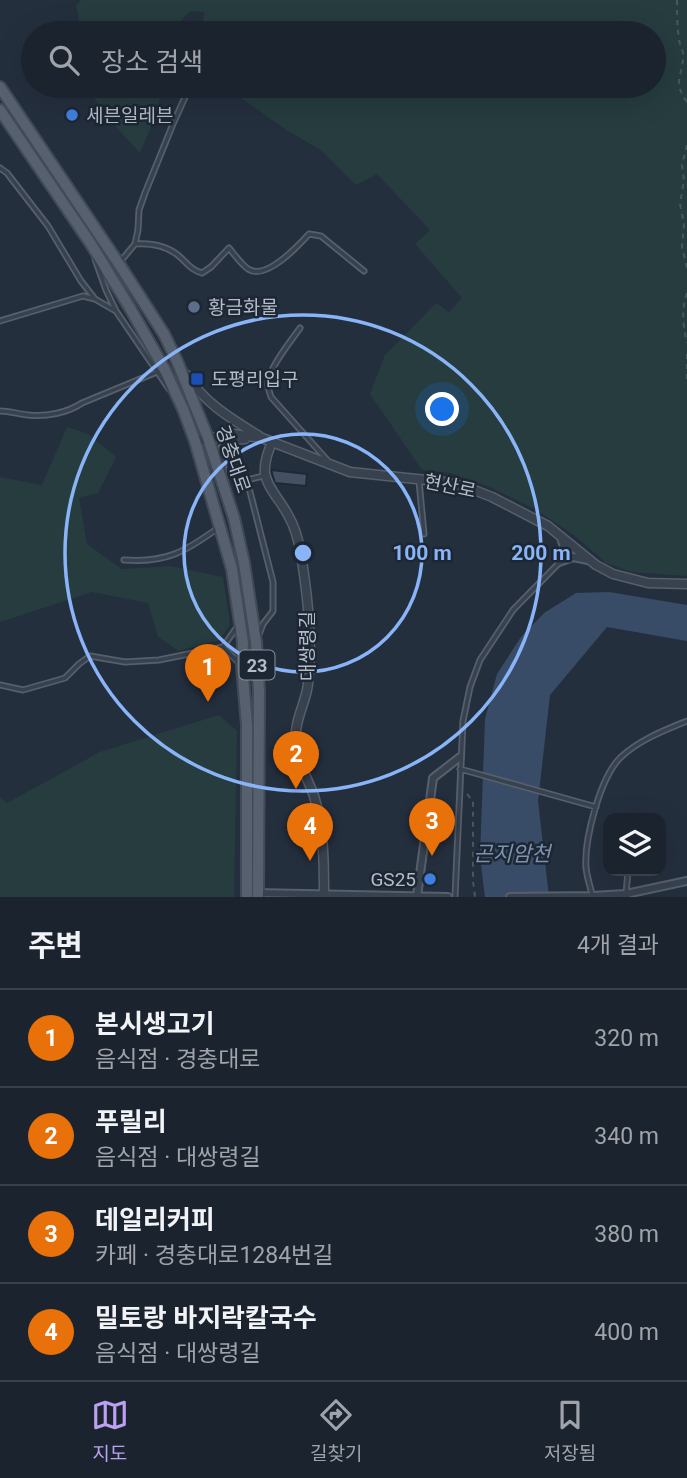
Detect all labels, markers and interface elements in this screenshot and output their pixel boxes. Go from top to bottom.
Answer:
search box [21,21,666,98]
icon: search [45,41,83,79]
text: 장소 검색 [101,47,203,77]
place label: 세븐일레븐 [86,104,173,127]
marker: 세븐일레븐 [64,107,80,123]
place label: 황금화물 [208,296,278,319]
marker: 황금화물 [186,299,202,315]
place label: 도평리입구 [211,368,298,391]
marker: 도평리입구 [189,371,205,387]
your location [425,392,459,426]
street label: 경충대로 [211,422,255,496]
street label: 현산로 [422,469,478,503]
centre of rings [291,541,315,565]
text: 100 m [392,541,452,565]
text: 200 m [511,541,571,565]
street label: 대쌍령길 [296,611,319,681]
pin: 1 [185,644,231,702]
road number: 23 [240,650,274,680]
pin: 2 [273,731,319,789]
pin: 3 [409,798,455,856]
pin: 4 [287,803,333,861]
map controls [603,813,666,876]
button: layers [603,813,666,876]
water label: 곤지암천 [473,842,553,866]
place label: GS25 [370,868,416,891]
marker: GS25 [422,871,438,887]
text: 주변 [28,928,83,963]
text: 4개 결과 [577,932,659,959]
text: 본시생고기 [95,1009,215,1039]
text: 1 [44,1025,58,1052]
text: 320 m [594,1025,659,1052]
text: 음식점 · 경충대로 [95,1046,261,1073]
text: 푸릴리 [95,1107,167,1137]
text: 2 [44,1123,58,1150]
text: 340 m [594,1123,659,1150]
text: 음식점 · 대쌍령길 [95,1144,261,1171]
text: 데일리커피 [95,1205,215,1235]
text: 3 [44,1221,58,1248]
text: 380 m [594,1221,659,1248]
text: 카페 · 경충대로1284번길 [95,1242,333,1269]
text: 밀토랑 바지락칼국수 [95,1303,317,1333]
text: 4 [44,1319,58,1346]
text: 400 m [594,1319,659,1346]
text: 음식점 · 대쌍령길 [95,1340,261,1367]
tab: 지도 [91,1396,129,1465]
tab: 길찾기 [310,1396,362,1465]
tab: 저장됨 [544,1396,596,1465]

